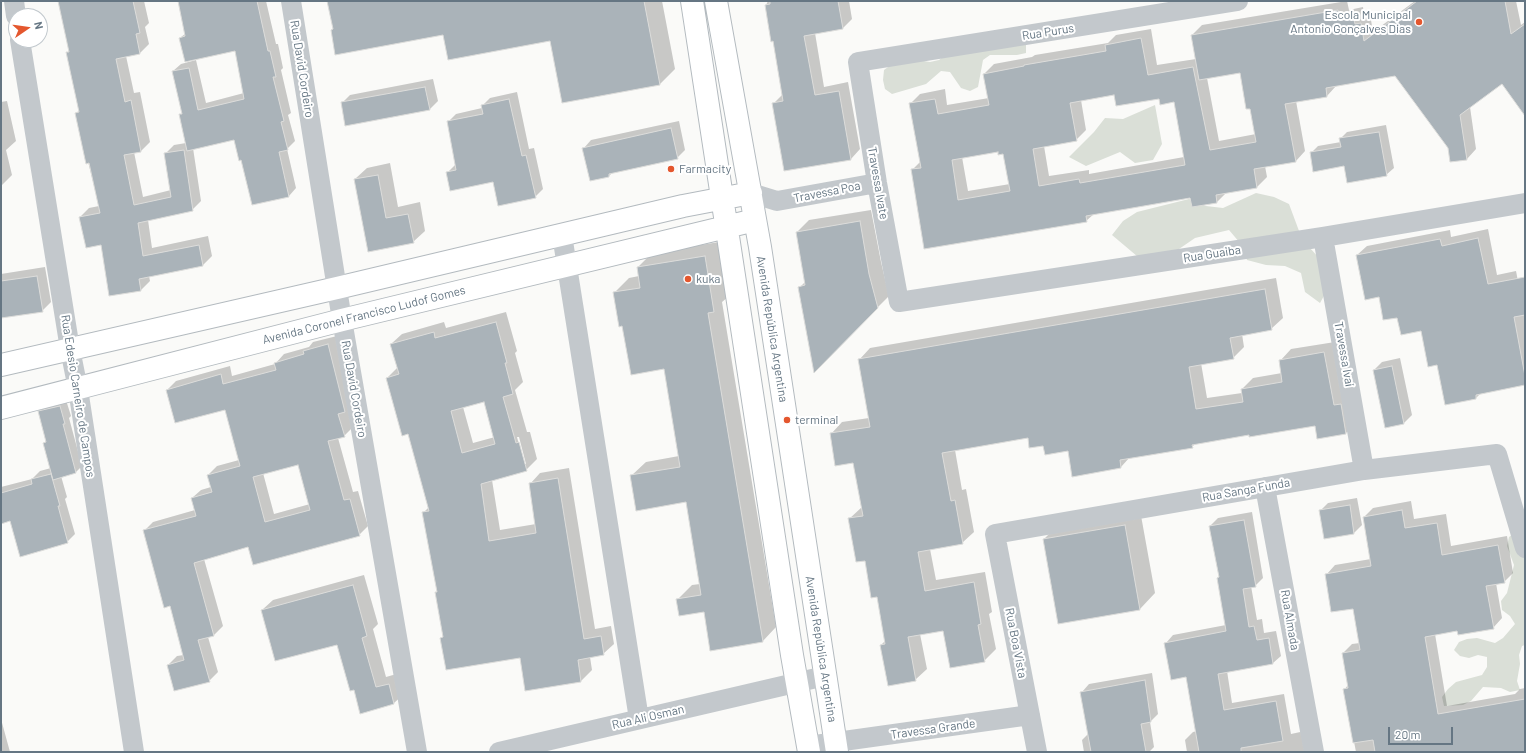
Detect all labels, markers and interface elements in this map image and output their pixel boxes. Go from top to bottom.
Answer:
north arrow [8,8,48,48]
place label: Escola Municipal Antonio Gonçalves Dias [1290,8,1411,36]
marker: Escola Municipal Antonio Gonçalves Dias [1414,17,1424,27]
street label: Rua David Cordeiro [287,19,317,119]
text: N [32,20,46,30]
street label: Rua Purus [1021,21,1075,43]
street label: Travessa Ivate [865,145,891,221]
place label: Farmacity [679,162,731,176]
marker: Farmacity [666,164,676,174]
street label: Travessa Poa [792,178,862,206]
street label: Rua Guaiba [1182,242,1242,266]
street label: Avenida República Argentina [753,255,791,403]
place label: kuka [696,272,720,286]
marker: kuka [683,274,693,284]
street label: Avenida Coronel Francisco Ludof Gomes [261,283,467,347]
street label: Rua Edesio Carneiro de Campos [58,314,98,478]
street label: Travessa Ivaí [1331,320,1357,388]
street label: Rua David Cordeiro [338,339,370,439]
place label: terminal [795,413,838,427]
marker: terminal [782,415,792,425]
street label: Rua Sanga Funda [1201,475,1291,505]
street label: Avenida República Argentina [802,575,840,723]
street label: Rua Almada [1278,589,1302,651]
street label: Rua Boa Vista [1002,607,1030,679]
street label: Rua Ali Osman [611,702,685,732]
street label: Travessa Grande [890,716,976,742]
scale bar [1390,719,1455,745]
text: 20 m [1395,727,1421,741]

